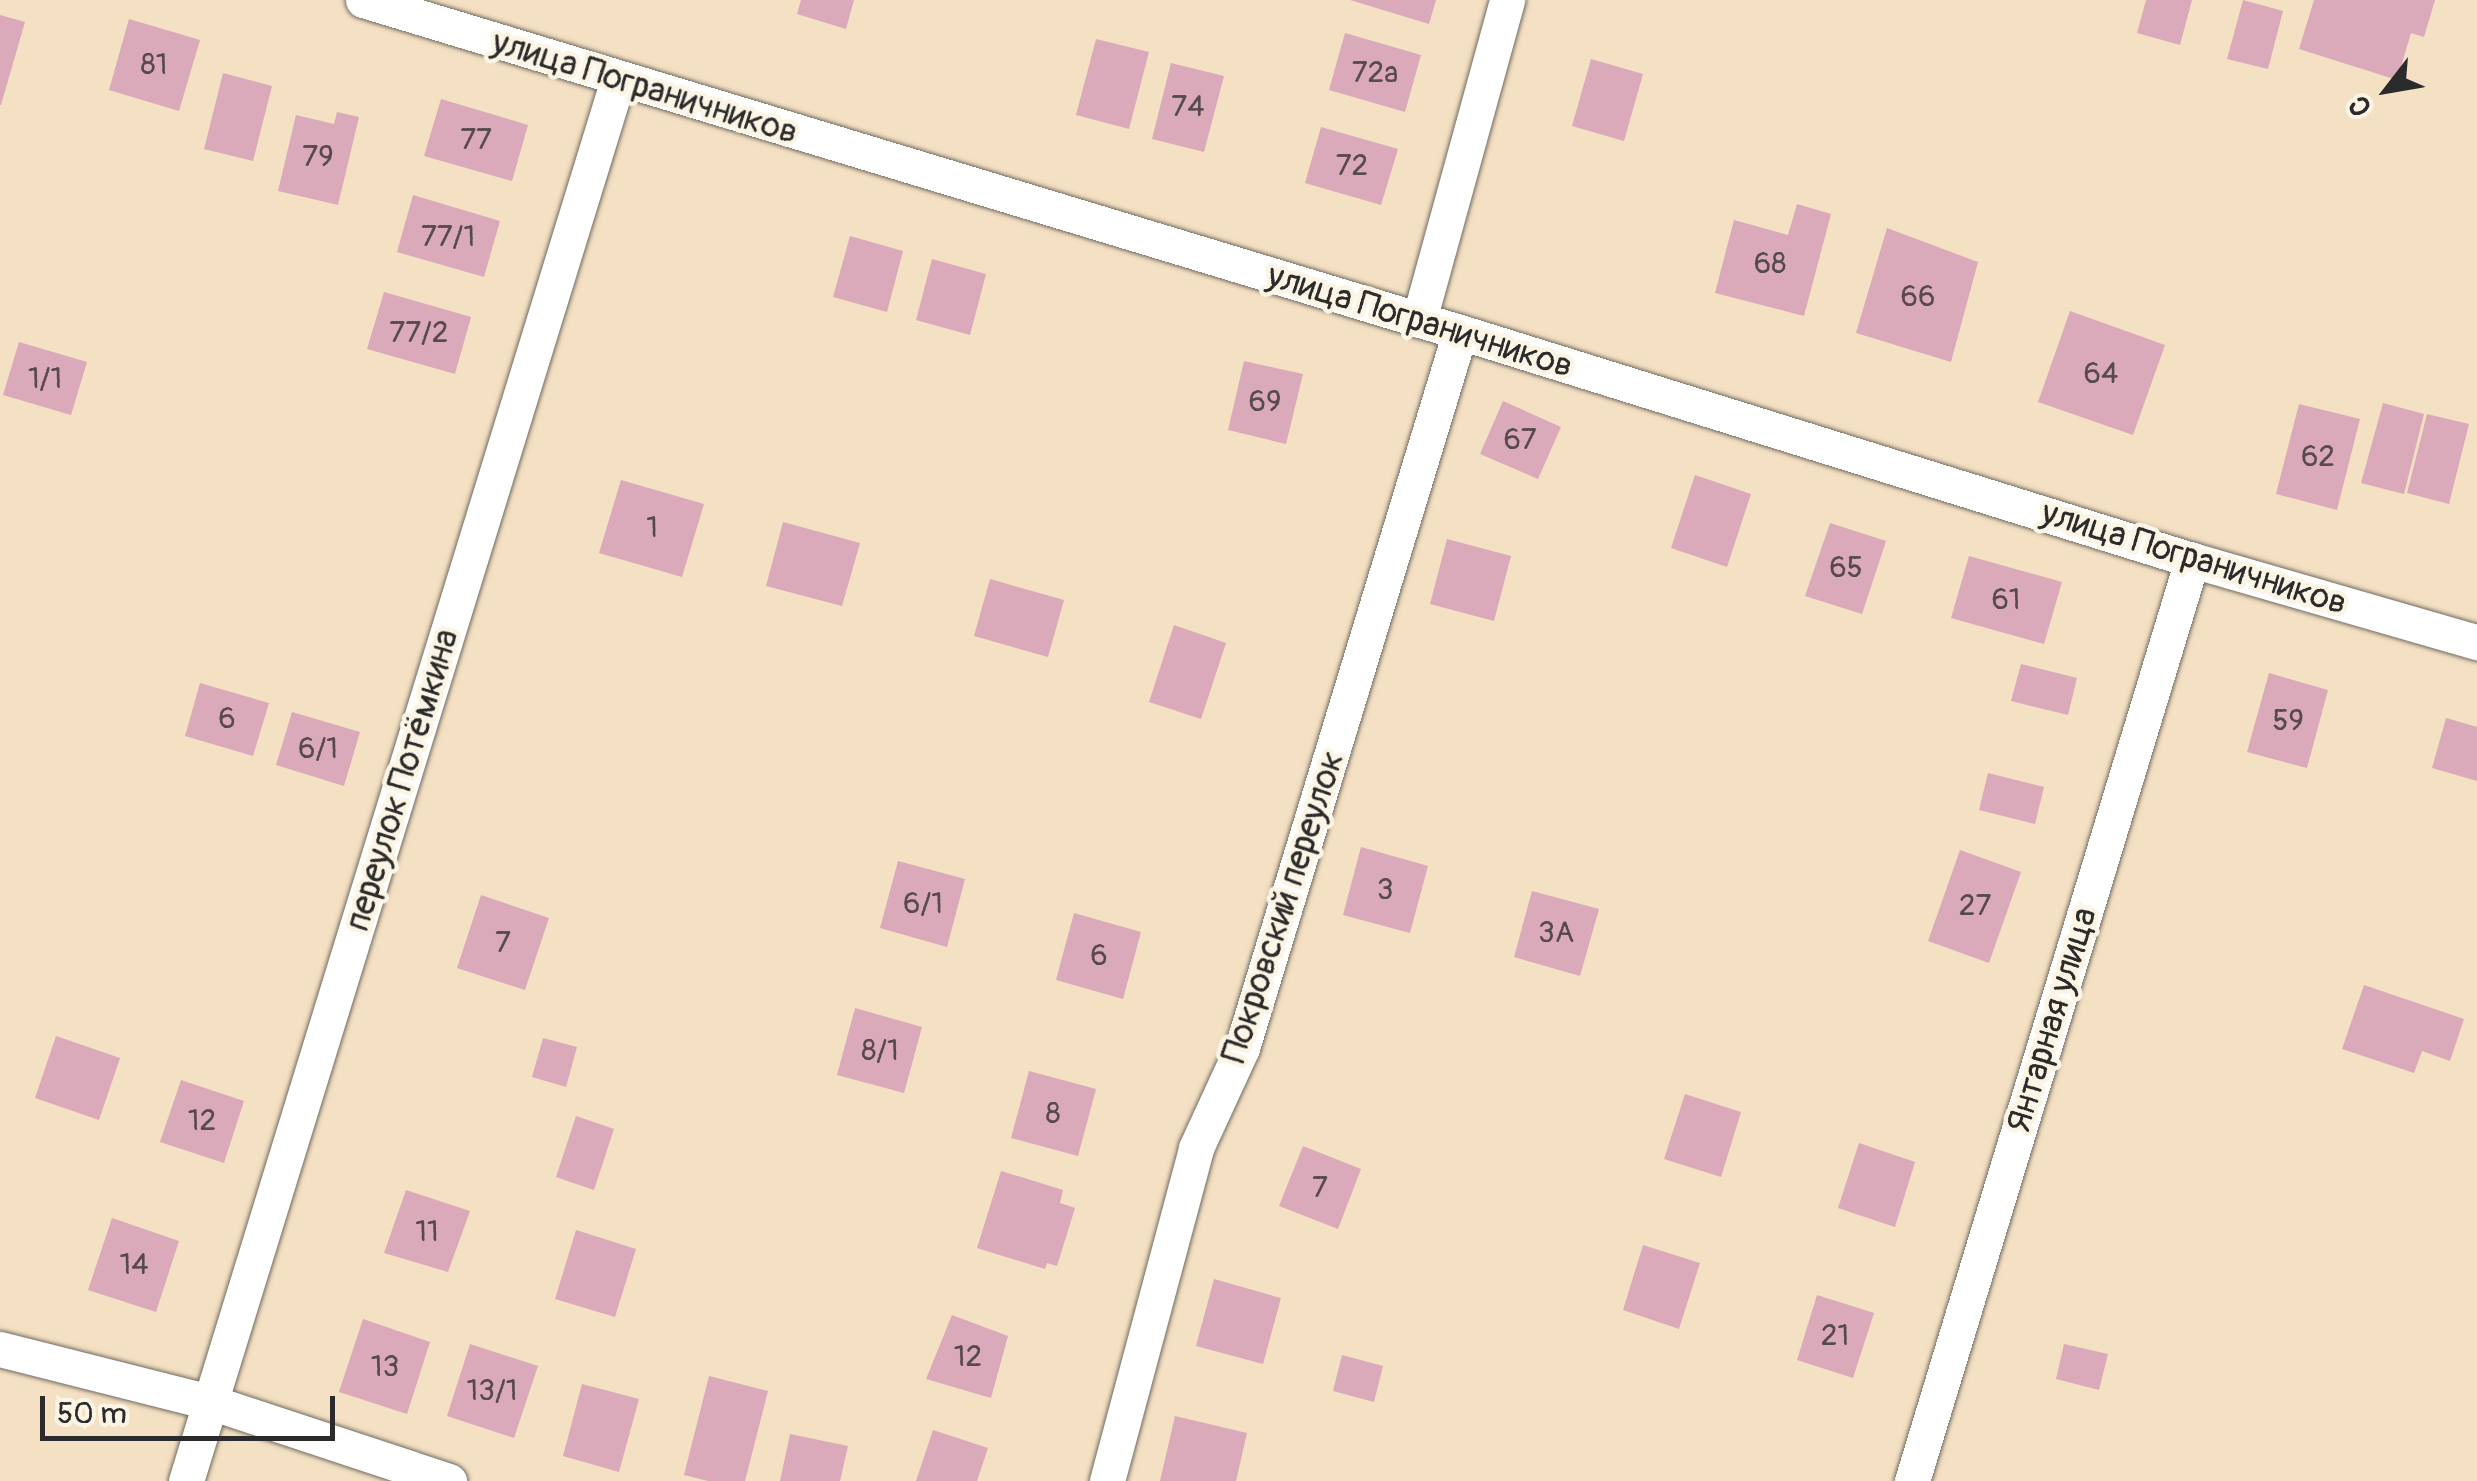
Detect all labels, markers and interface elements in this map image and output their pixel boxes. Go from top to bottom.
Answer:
street label: улица Пограничников [487,21,803,153]
north arrow [2337,40,2437,140]
house number: 81 [141,47,167,83]
house number: 72а [1352,55,1398,91]
house number: 74 [1171,89,1205,125]
text: С [2341,89,2380,122]
house number: 77 [460,122,492,158]
house number: 79 [302,139,334,175]
house number: 72 [1336,148,1368,184]
house number: 77/1 [421,219,475,255]
house number: 68 [1754,246,1786,282]
street label: улица Пограничников [1262,255,1578,387]
house number: 66 [1901,279,1935,315]
house number: 77/2 [389,315,449,351]
house number: 64 [2084,356,2118,392]
house number: 1/1 [28,361,62,397]
house number: 69 [1249,384,1281,420]
house number: 67 [1503,422,1537,458]
house number: 62 [2301,439,2335,475]
street label: улица Пограничников [2036,492,2352,624]
house number: 1 [646,510,658,546]
house number: 65 [1829,550,1863,586]
house number: 61 [1991,582,2021,618]
street label: переулок Потёмкина [336,624,468,936]
house number: 6 [218,701,236,737]
house number: 59 [2272,703,2304,739]
house number: 6/1 [298,731,338,767]
street label: Покровский переулок [1213,746,1353,1068]
house number: 3 [1377,872,1393,908]
house number: 6/1 [903,886,943,922]
house number: 27 [1959,888,1991,924]
street label: Янтарная улица [1998,902,2106,1138]
house number: 3А [1538,915,1574,951]
house number: 7 [495,925,511,961]
house number: 6 [1090,938,1108,974]
house number: 8/1 [861,1033,899,1069]
house number: 8 [1045,1096,1061,1132]
house number: 12 [188,1103,216,1139]
house number: 7 [1312,1170,1328,1206]
house number: 11 [415,1214,439,1250]
house number: 14 [119,1247,149,1283]
house number: 21 [1821,1318,1849,1354]
house number: 12 [954,1339,982,1375]
house number: 13 [371,1349,399,1385]
house number: 13/1 [467,1373,517,1409]
scale bar [45,1376,340,1438]
text: 50 m [57,1395,127,1432]

